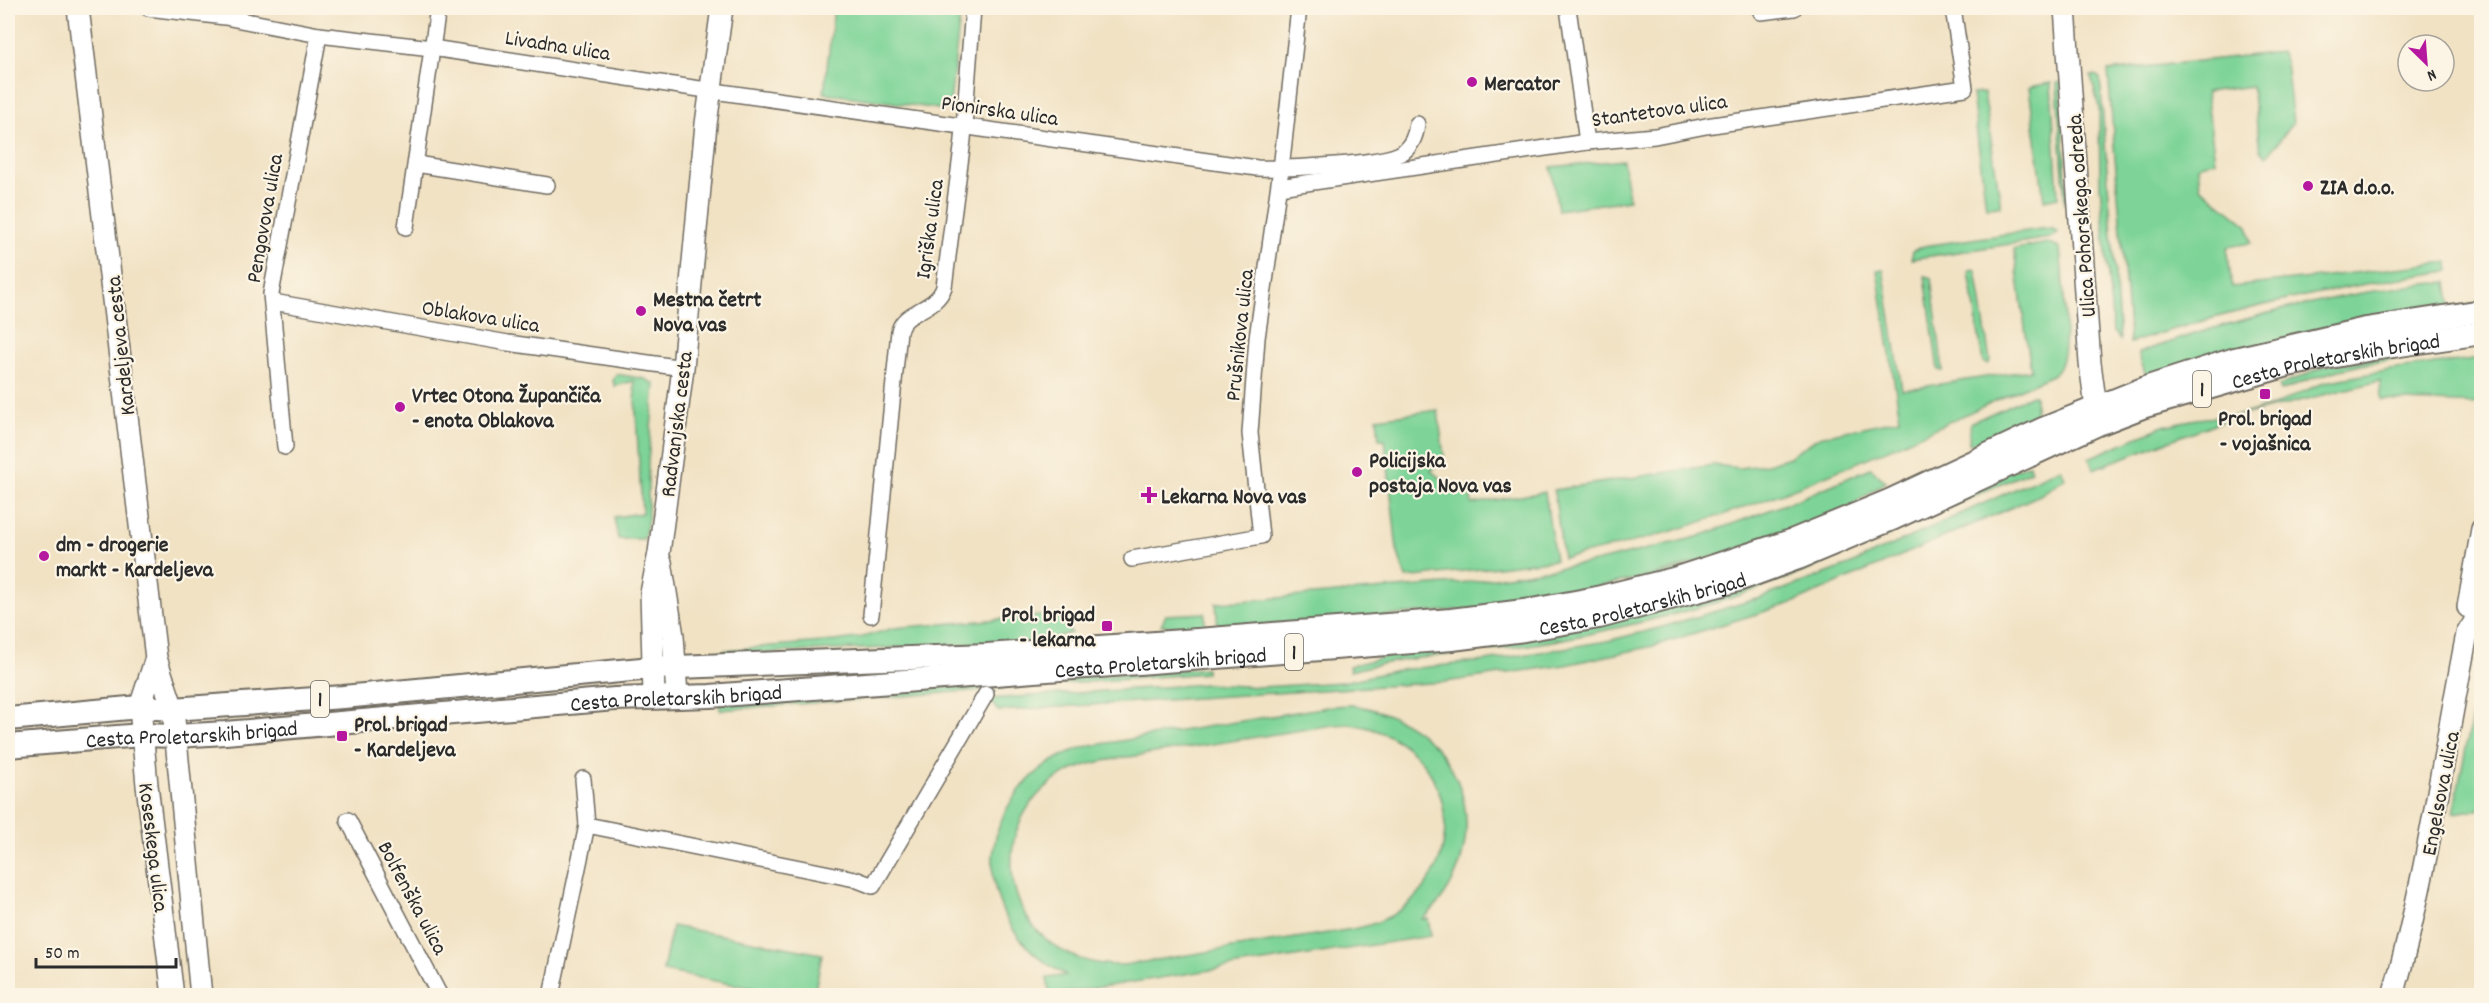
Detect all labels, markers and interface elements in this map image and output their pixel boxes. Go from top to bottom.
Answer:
street label: Livadna ulica [503,24,613,71]
north arrow [2396,33,2456,93]
text: N [2423,62,2440,86]
place label: Mercator [1484,70,1561,101]
marker: Mercator [1465,75,1479,89]
street label: Stantetova ulica [1590,88,1730,137]
street label: Pionirska ulica [939,89,1061,136]
street label: Ulica Pohorskega odreda [2061,113,2106,318]
street label: Pengovova ulica [240,151,293,286]
place label: ZIA d.o.o. [2320,174,2395,205]
street label: Igriška ulica [909,177,954,281]
marker: ZIA d.o.o. [2301,179,2315,193]
street label: Prušnikova ulica [1219,267,1264,403]
street label: Kardeljeva cesta [100,274,145,417]
place label: Mestna četrt Nova vas [653,286,762,342]
street label: Oblakova ulica [419,294,542,343]
marker: Mestna četrt Nova vas [634,304,648,318]
street label: Cesta Proletarskih brigad [2228,327,2442,399]
street label: Radvanjska cesta [654,349,703,499]
road number: 1 [2193,371,2211,407]
place label: Vrtec Otona Župančiča - enota Oblakova [412,382,601,438]
marker: Prol. brigad - vojašnica [2258,387,2272,401]
marker: Vrtec Otona Župančiča - enota Oblakova [393,400,407,414]
place label: Prol. brigad - vojašnica [2218,405,2312,461]
place label: Policijska postaja Nova vas [1369,447,1512,503]
marker: Policijska postaja Nova vas [1350,465,1364,479]
place label: Lekarna Nova vas [1161,483,1307,514]
marker: Lekarna Nova vas [1142,488,1156,502]
place label: dm - drogerie markt - Kardeljeva [56,531,214,587]
marker: dm - drogerie markt - Kardeljeva [37,549,51,563]
street label: Cesta Proletarskih brigad [1537,566,1751,646]
place label: Prol. brigad - lekarna [1001,601,1096,657]
marker: Prol. brigad - lekarna [1100,619,1114,633]
road number: 1 [1285,634,1303,670]
street label: Cesta Proletarskih brigad [1054,641,1268,688]
street label: Cesta Proletarskih brigad [569,679,783,722]
road number: 1 [311,681,329,717]
place label: Prol. brigad - Kardeljeva [354,711,456,767]
street label: Cesta Proletarskih brigad [85,715,299,759]
street label: Engelsova ulica [2415,728,2470,859]
marker: Prol. brigad - Kardeljeva [335,729,349,743]
street label: Koseskega ulica [128,781,175,914]
street label: Bolfenška ulica [368,836,454,962]
scale bar [36,931,176,969]
text: 50 m [45,942,80,967]

